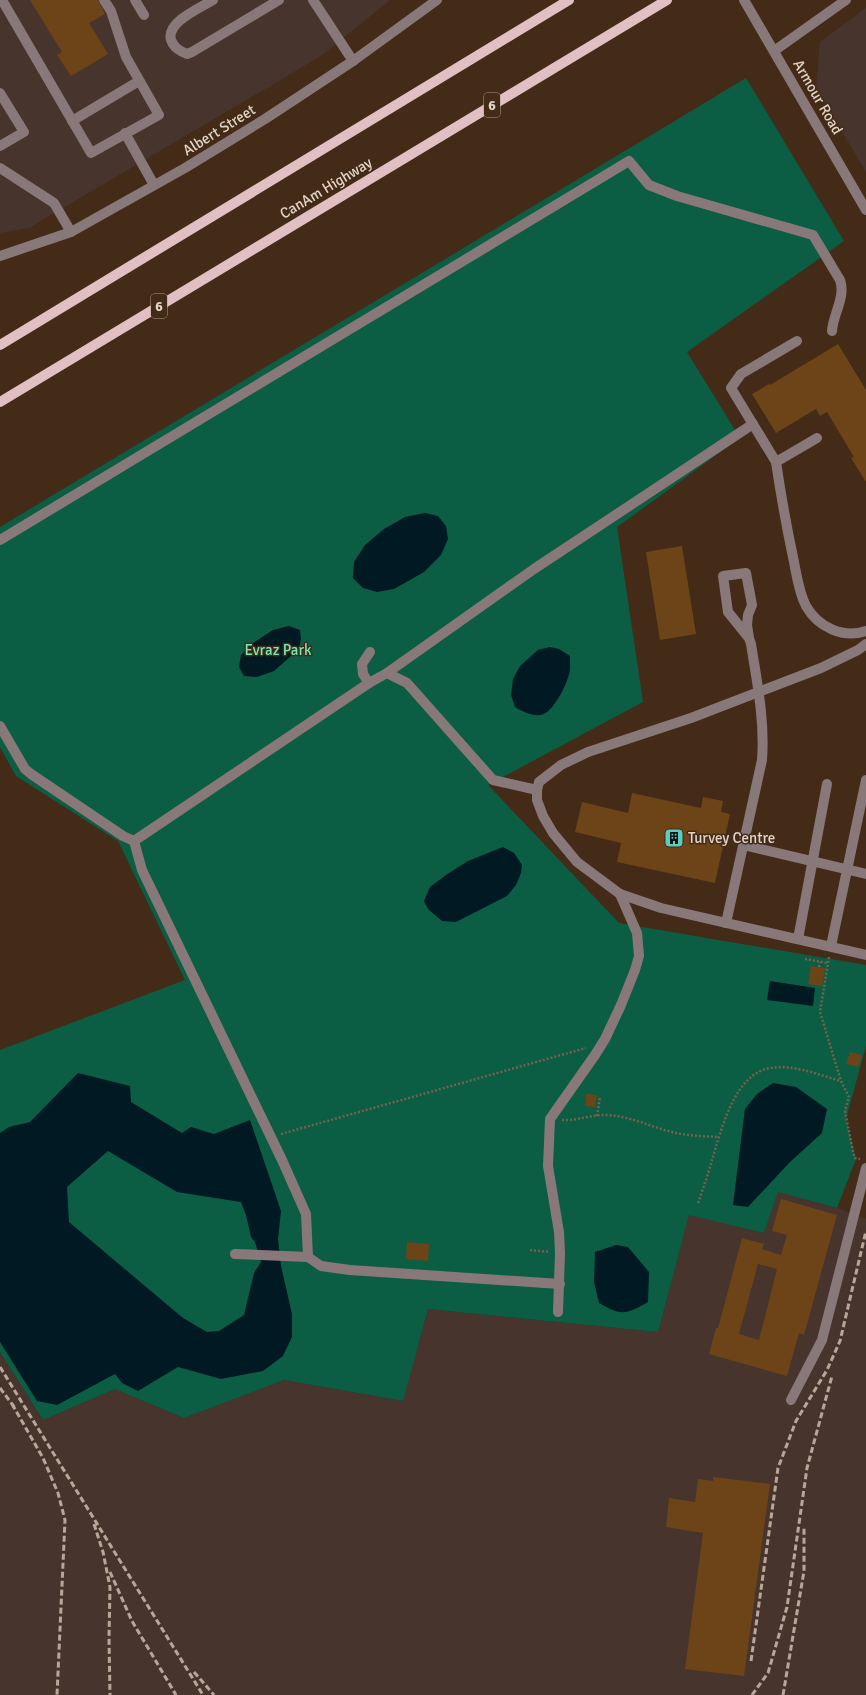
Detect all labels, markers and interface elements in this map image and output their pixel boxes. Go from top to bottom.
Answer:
street label: Armour Road [789,56,847,138]
road number: 6 [484,93,500,117]
street label: Albert Street [179,101,259,159]
street label: CanAm Highway [277,153,375,223]
road number: 6 [151,294,167,318]
park label: Evraz Park [245,641,312,659]
building icon: Turvey Centre [663,827,685,849]
place label: Turvey Centre [688,829,775,847]

